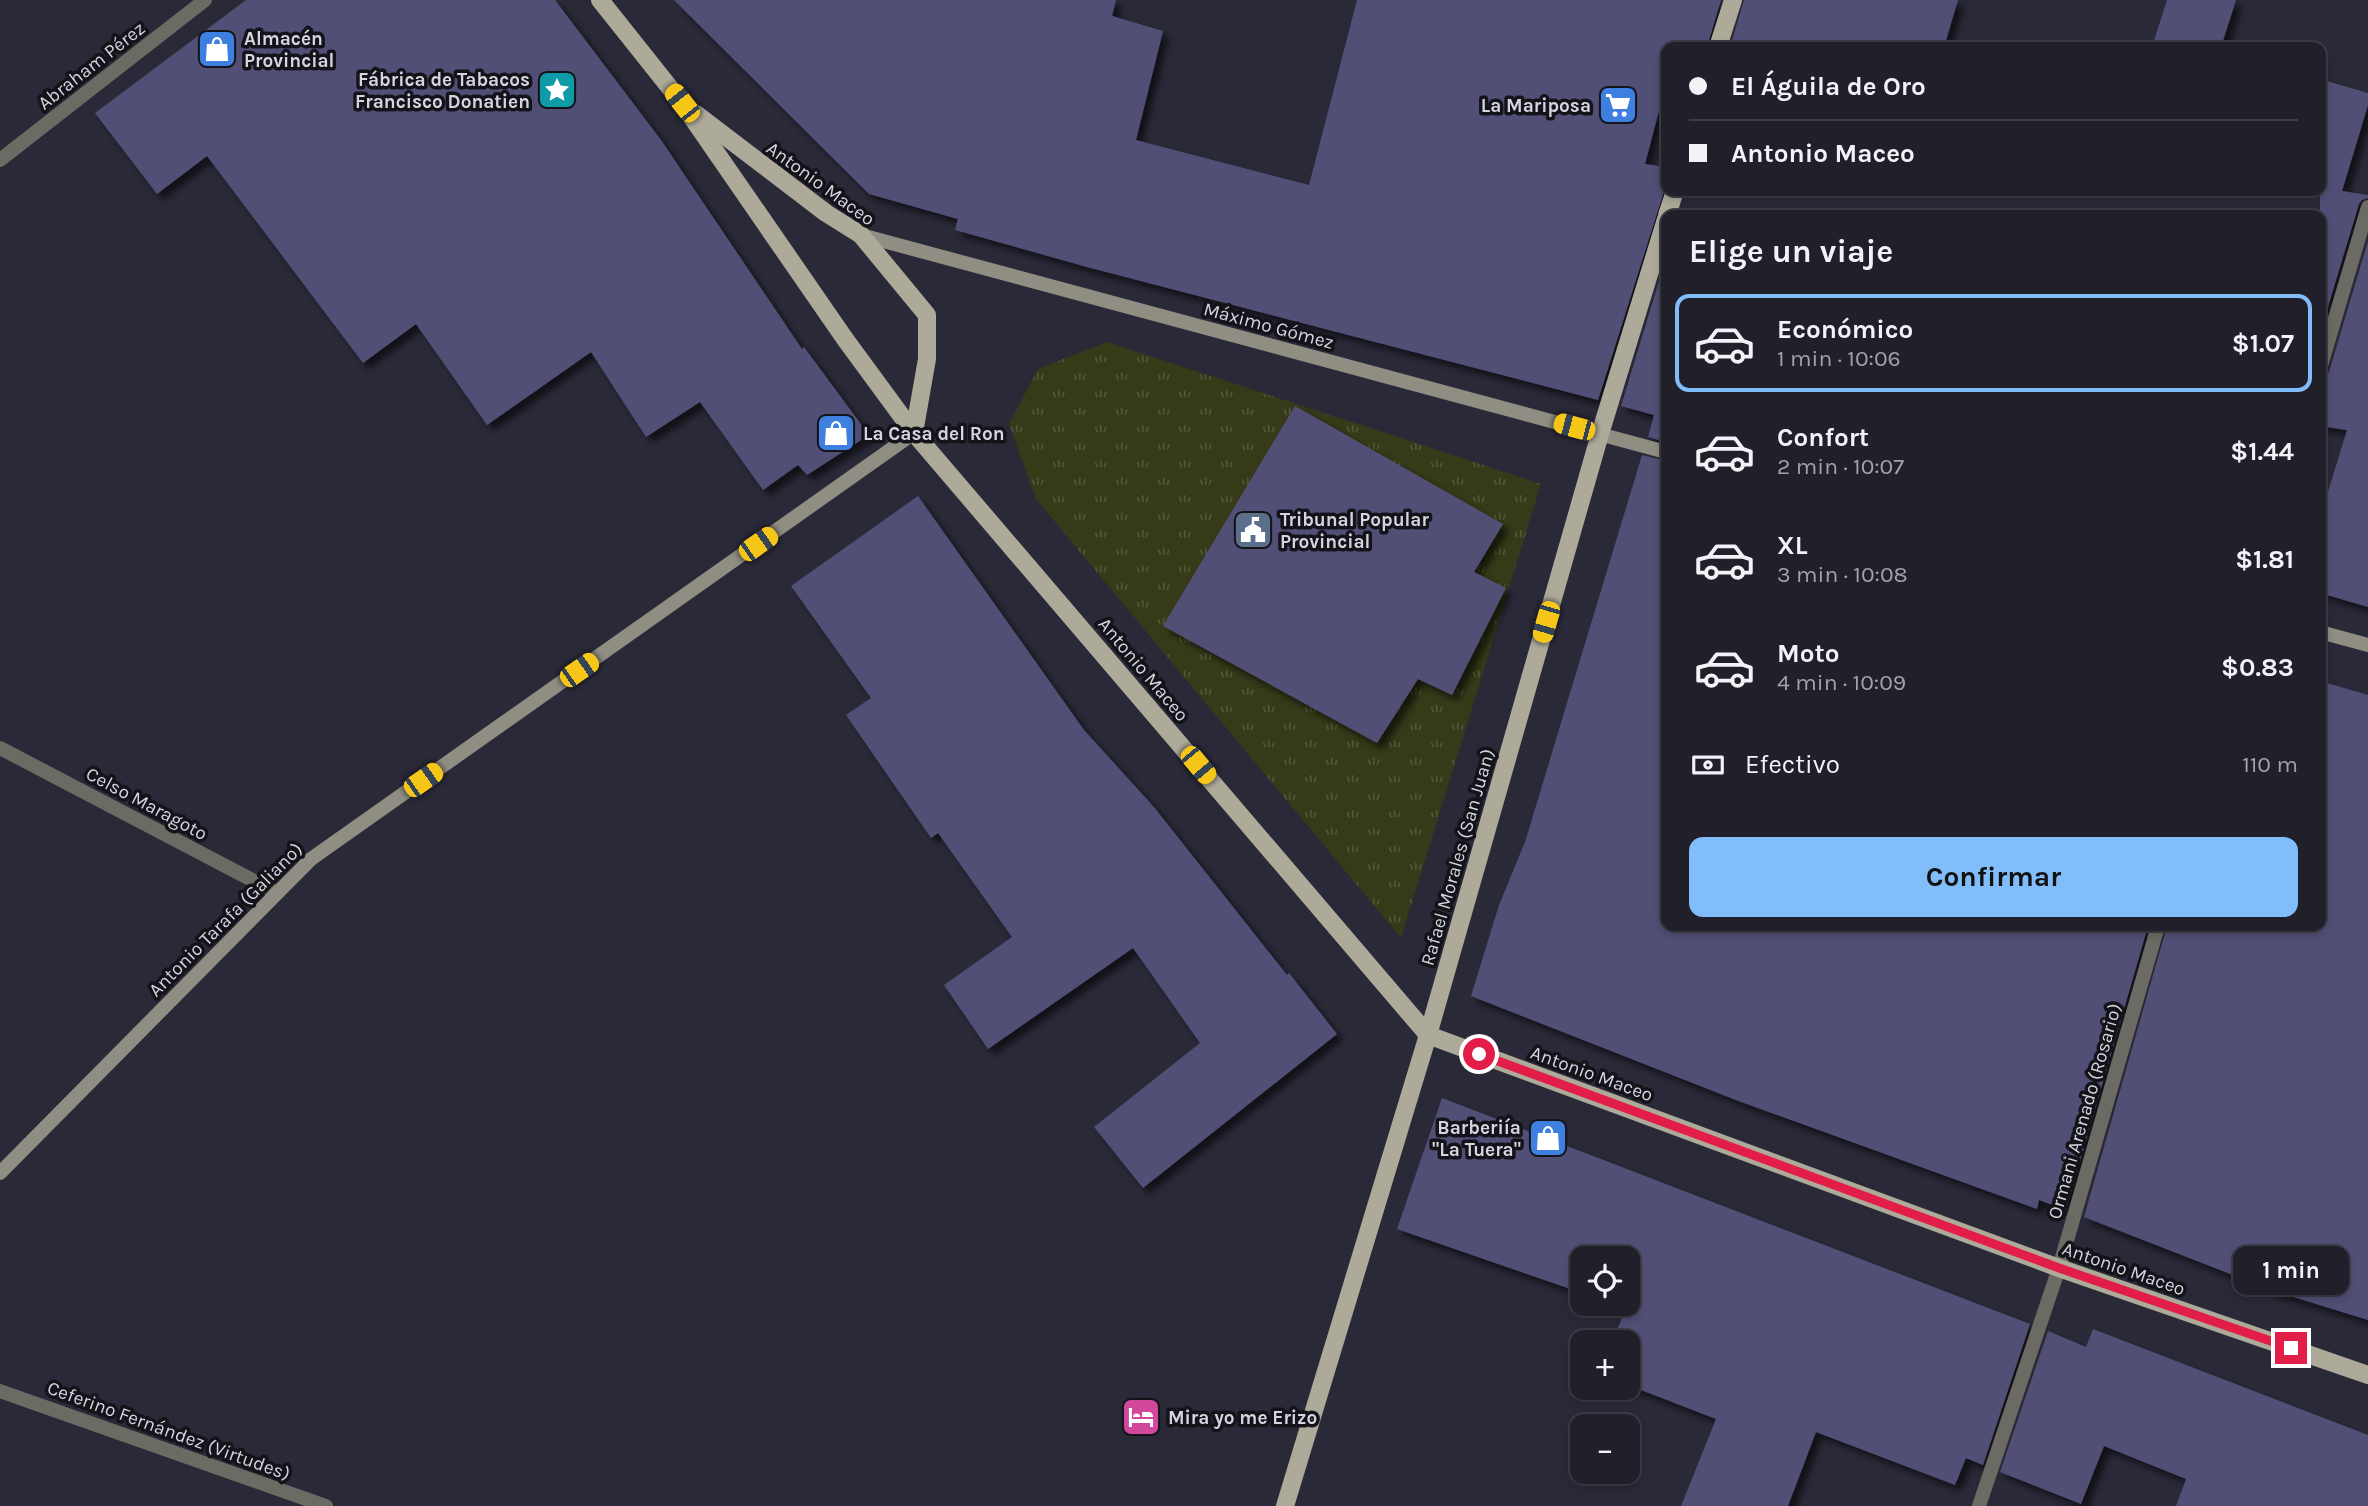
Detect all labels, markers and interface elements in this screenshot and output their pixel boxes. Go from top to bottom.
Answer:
street label: Abraham Pérez [34,17,149,114]
shop icon: Almacén Provincial [196,28,238,70]
place label: Almacén Provincial [244,28,334,72]
place label: Fábrica de Tabacos Francisco Donatien [355,69,530,113]
place icon: Fábrica de Tabacos Francisco Donatien [536,69,578,111]
text: El Águila de Oro [1731,71,1926,102]
car [661,80,704,126]
supermarket icon: La Mariposa [1597,84,1639,126]
place label: La Mariposa [1481,95,1591,117]
street label: Antonio Maceo [762,137,879,230]
text: Antonio Maceo [1731,138,1915,169]
text: Elige un viaje [1689,233,1893,270]
street label: Máximo Gómez [1201,298,1336,354]
icon: car [1693,312,1756,375]
text: Económico [1777,314,1913,345]
text: $1.07 [2232,328,2294,359]
text: 1 min · 10:06 [1777,345,1901,372]
car [1551,411,1598,443]
shop icon: La Casa del Ron [815,412,857,454]
icon: car [1693,420,1756,483]
text: Confort [1777,422,1869,453]
place label: La Casa del Ron [863,423,1005,445]
text: $1.44 [2230,436,2294,467]
text: 2 min · 10:07 [1777,453,1904,480]
public building icon: Tribunal Popular Provincial [1232,509,1274,551]
place label: Tribunal Popular Provincial [1280,509,1429,553]
car [735,523,782,565]
icon: car [1693,528,1756,591]
text: XL [1777,530,1808,561]
text: $1.81 [2235,544,2294,575]
text: 3 min · 10:08 [1777,561,1908,588]
car [1531,599,1562,645]
street label: Antonio Maceo [1094,613,1193,726]
icon: car [1693,636,1756,699]
text: Moto [1777,638,1839,669]
car [556,649,603,691]
text: $0.83 [2221,652,2294,683]
text: 4 min · 10:09 [1777,669,1906,696]
car [1177,742,1220,788]
street label: Rafael Morales (San Juan) [1416,746,1499,968]
icon: cash [1689,746,1727,784]
text: Efectivo [1745,749,1840,780]
text: 110 m [2242,751,2298,778]
car [400,759,447,801]
street label: Celso Maragoto [82,763,211,845]
button: Confirmar [1689,837,2298,917]
street label: Antonio Tarafa (Galiano) [144,838,307,1001]
street label: Ormani Arenado (Rosario) [2044,1001,2126,1222]
route start [1463,1038,1495,1070]
street label: Antonio Maceo [1528,1042,1656,1106]
place label: Barberiía "La Tuera" [1432,1117,1521,1161]
shop icon: Barberiía "La Tuera" [1527,1117,1569,1159]
street label: Antonio Maceo [2059,1238,2188,1300]
map controls [1570,1246,1640,1484]
button: locate [1570,1246,1640,1316]
callout: 1 min [2233,1246,2349,1296]
text: 1 min [2262,1257,2320,1284]
button: + [1570,1330,1640,1400]
route end [2275,1332,2307,1364]
street label: Ceferino Fernández (Virtudes) [44,1377,293,1485]
hotel icon: Mira yo me Erizo [1120,1396,1162,1438]
place label: Mira yo me Erizo [1168,1407,1317,1429]
button: − [1570,1414,1640,1484]

